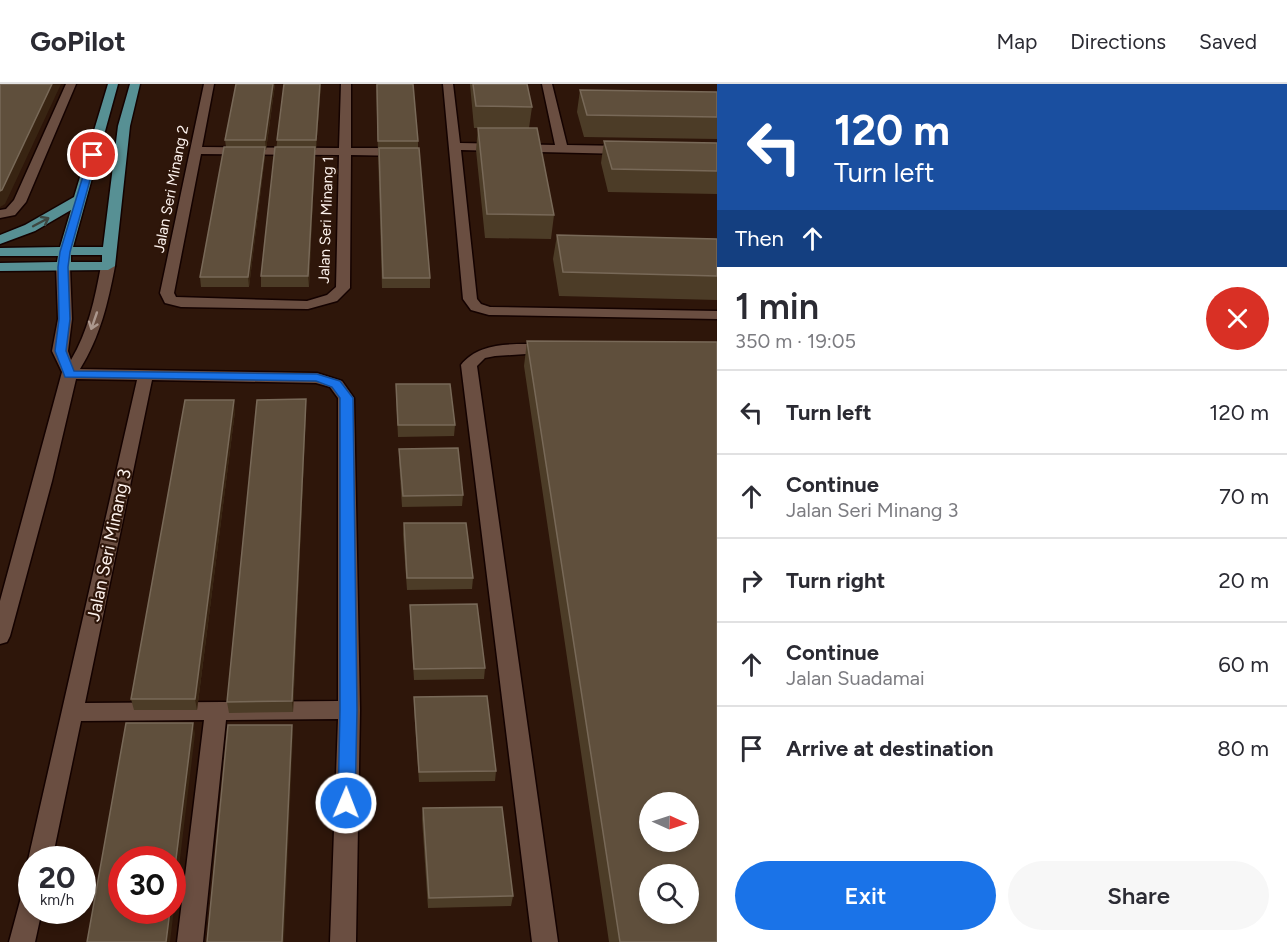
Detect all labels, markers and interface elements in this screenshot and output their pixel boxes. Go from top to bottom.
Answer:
text: GoPilot [30,24,126,58]
text: Map [996,29,1037,54]
text: Directions [1070,29,1166,54]
text: Saved [1199,29,1257,54]
text: 120 m [834,105,950,156]
icon: left [735,108,813,186]
street label: Jalan Seri Minang 2 [150,124,192,254]
pin [67,129,118,180]
icon: arrive [76,138,109,171]
street label: Jalan Seri Minang 1 [315,156,337,284]
text: Turn left [834,156,934,189]
one-way arrow [32,216,50,227]
icon: ahead [796,222,829,255]
text: Then [735,225,784,252]
text: 1 min [735,285,819,328]
button: close [1206,287,1269,350]
one-way arrow [88,311,99,330]
text: 350 m · 19:05 [735,329,856,353]
icon: left [735,396,768,429]
text: Turn left [786,399,872,426]
text: 120 m [1209,399,1269,426]
street label: Jalan Seri Minang 3 [82,467,136,623]
text: Continue [786,471,879,498]
icon: ahead [735,480,768,513]
text: 70 m [1219,483,1269,510]
text: Jalan Seri Minang 3 [786,498,958,522]
icon: right [735,564,768,597]
text: Turn right [786,567,885,594]
text: 20 m [1218,567,1269,594]
text: Continue [786,639,879,666]
icon: ahead [735,648,768,681]
text: 60 m [1218,651,1269,678]
text: Jalan Suadamai [786,666,925,690]
icon: arrive [735,732,768,765]
text: Arrive at destination [786,735,994,762]
text: 80 m [1217,735,1269,762]
position arrow [314,771,378,835]
north arrow [639,792,699,852]
map controls [639,792,699,924]
speed limit sign: 30 [108,846,186,924]
text: 20 [39,859,75,896]
button: Exit [735,861,996,930]
button: Share [1008,861,1269,930]
button: search [639,864,699,924]
text: km/h [40,891,74,909]

